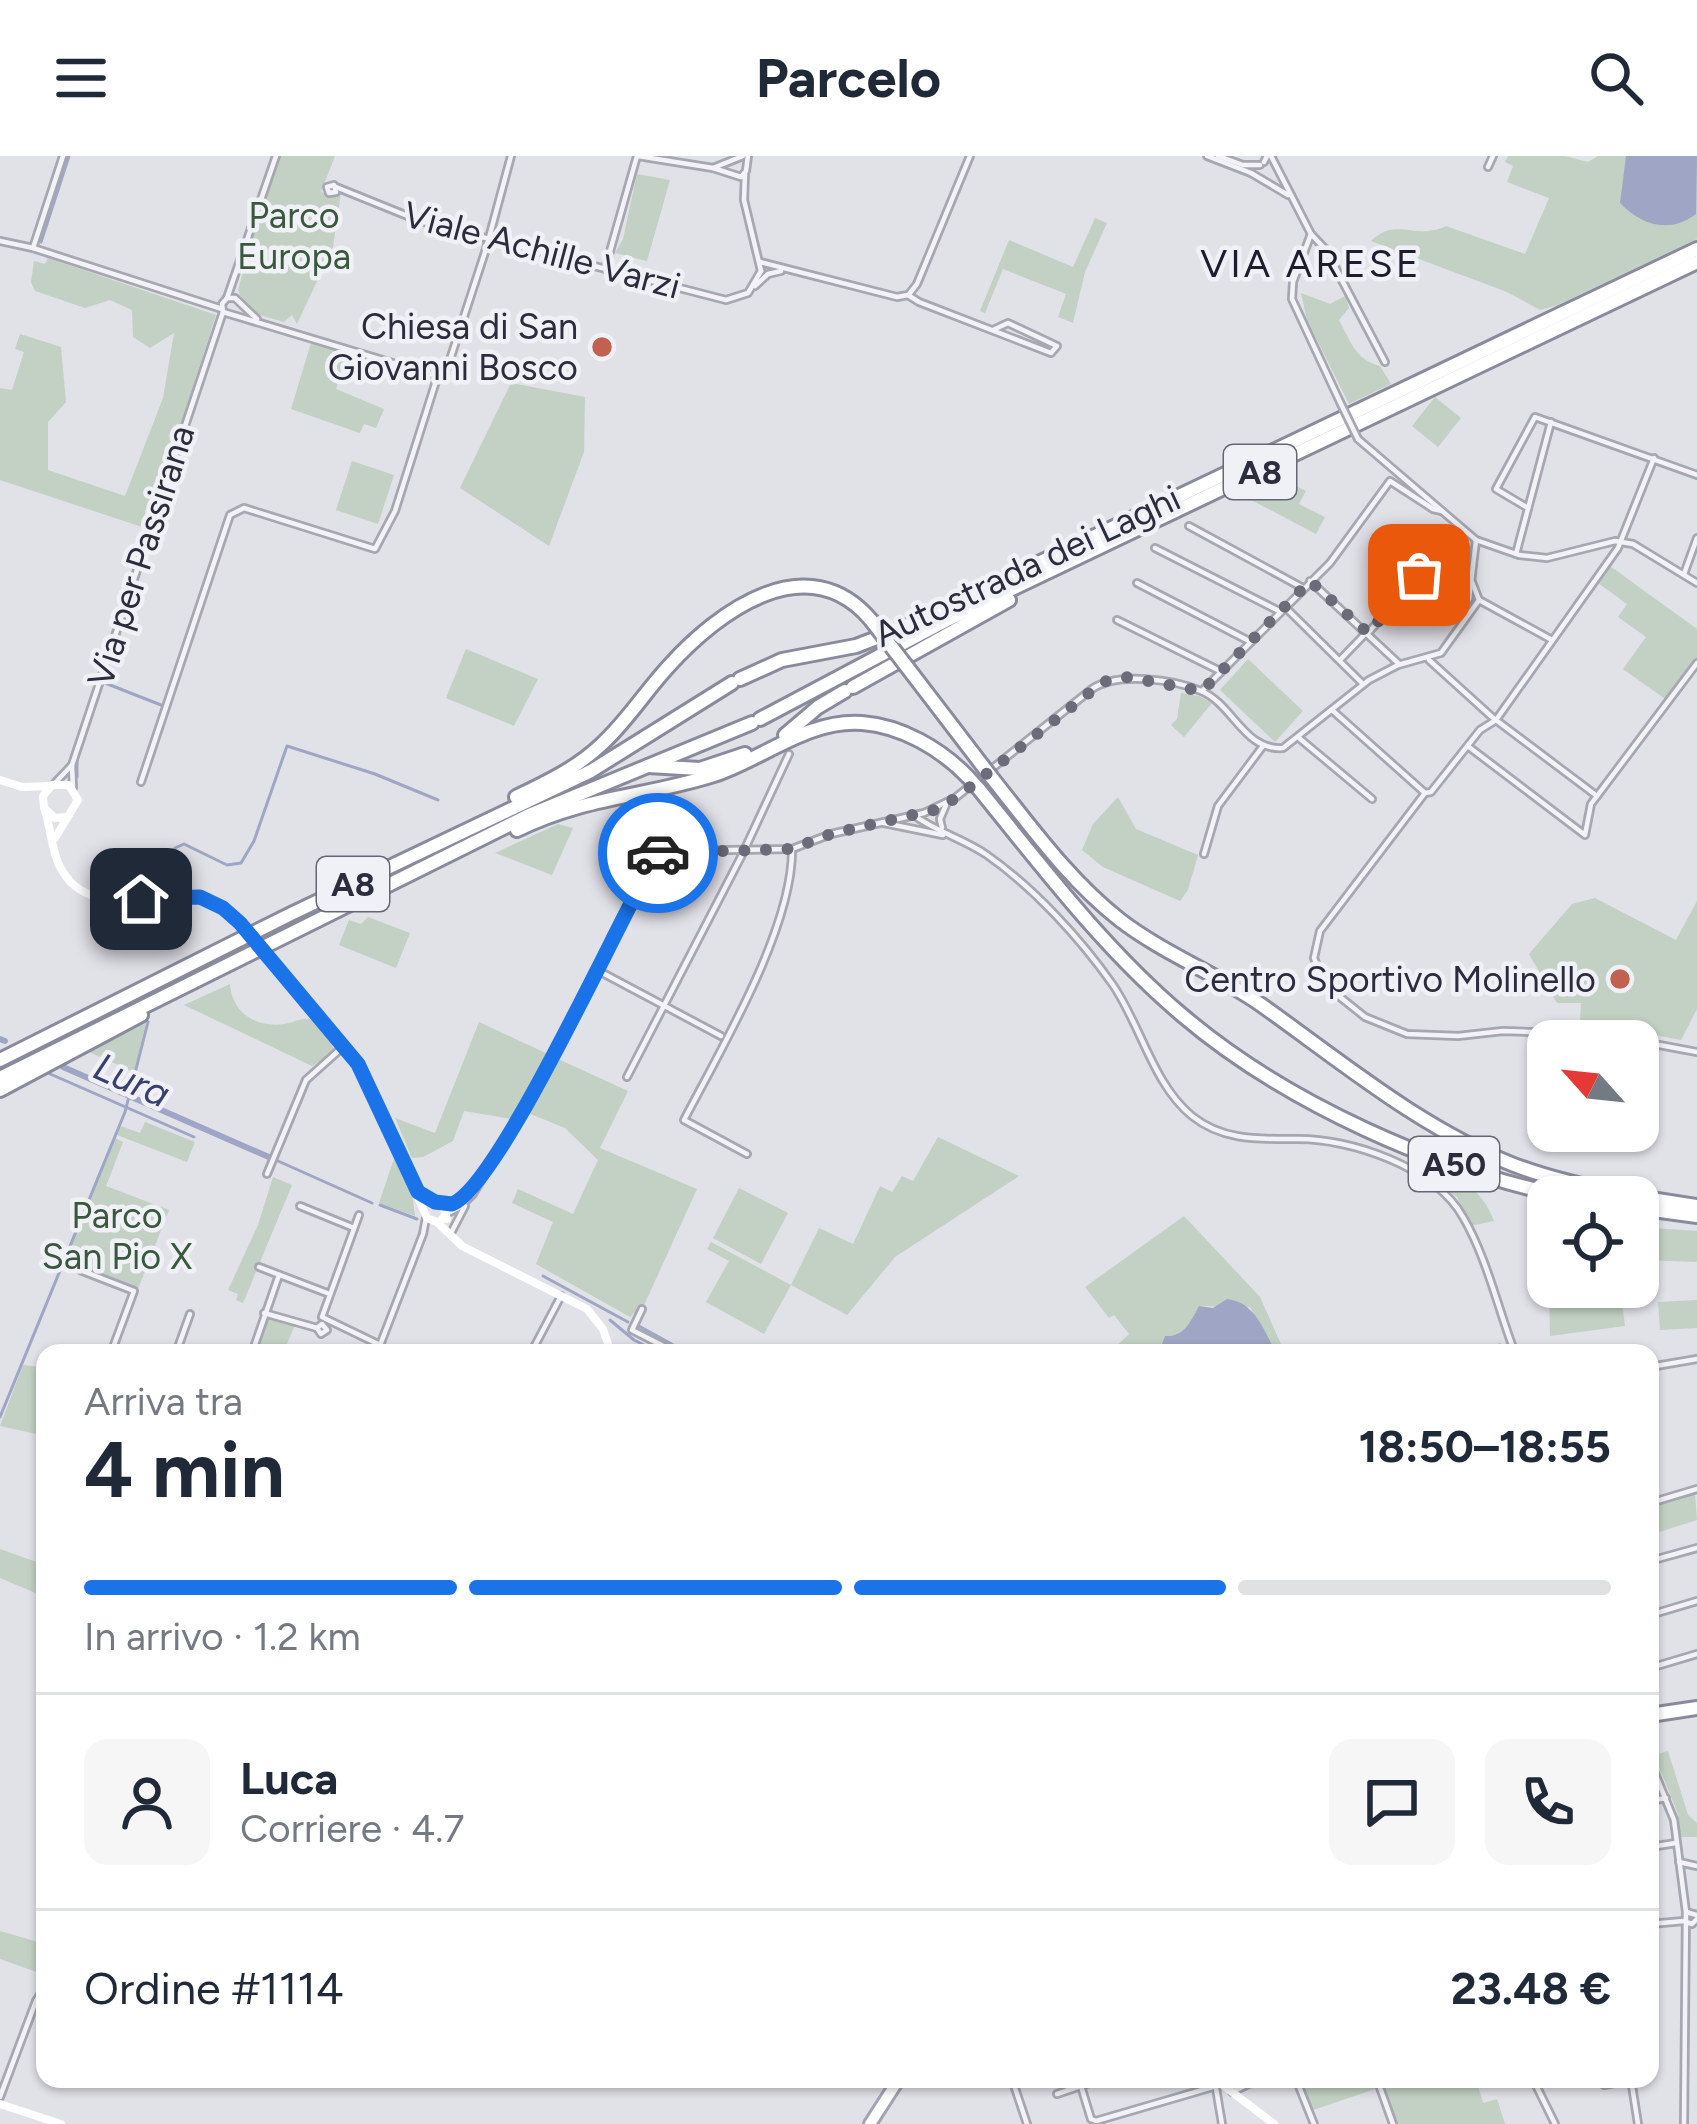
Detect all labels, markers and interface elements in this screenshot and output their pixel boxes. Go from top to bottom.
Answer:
icon: menu [48,45,114,111]
icon: search [1583,45,1649,111]
text: Parcelo [756,46,941,111]
street label: Viale Achille Varzi [399,192,685,308]
park label: Parco Europa [237,194,351,278]
district label: VIA ARESE [1200,240,1422,287]
place label: Chiesa di San Giovanni Bosco [328,305,578,389]
marker: Chiesa di San Giovanni Bosco [589,334,615,360]
street label: Via per Passirana [78,420,204,692]
road number: A8 [1224,445,1296,499]
street label: Autostrada dei Laghi [867,476,1187,656]
pin [1368,524,1470,626]
icon: bag [1386,542,1452,608]
courier [598,793,718,913]
icon: car [625,820,691,886]
pin [90,848,192,950]
road number: A8 [317,857,389,911]
icon: home [108,866,174,932]
place label: Centro Sportivo Molinello [1184,958,1596,1001]
marker: Centro Sportivo Molinello [1607,966,1633,992]
north arrow [1527,1020,1659,1152]
map controls [1527,1020,1659,1308]
water label: Lura [87,1043,177,1117]
road number: A50 [1409,1137,1499,1191]
button: locate [1527,1176,1659,1308]
park label: Parco San Pio X [42,1194,192,1278]
text: Arriva tra [84,1378,243,1425]
text: 18:50–18:55 [1359,1419,1611,1473]
text: 4 min [84,1423,285,1517]
text: In arrivo · 1.2 km [84,1613,361,1660]
button: person [84,1739,210,1865]
button: chat [1329,1739,1455,1865]
button: phone [1485,1739,1611,1865]
text: Luca [240,1751,338,1805]
text: Corriere · 4.7 [240,1805,464,1852]
text: Ordine #1114 [84,1961,344,2015]
text: 23.48 € [1451,1961,1611,2015]

